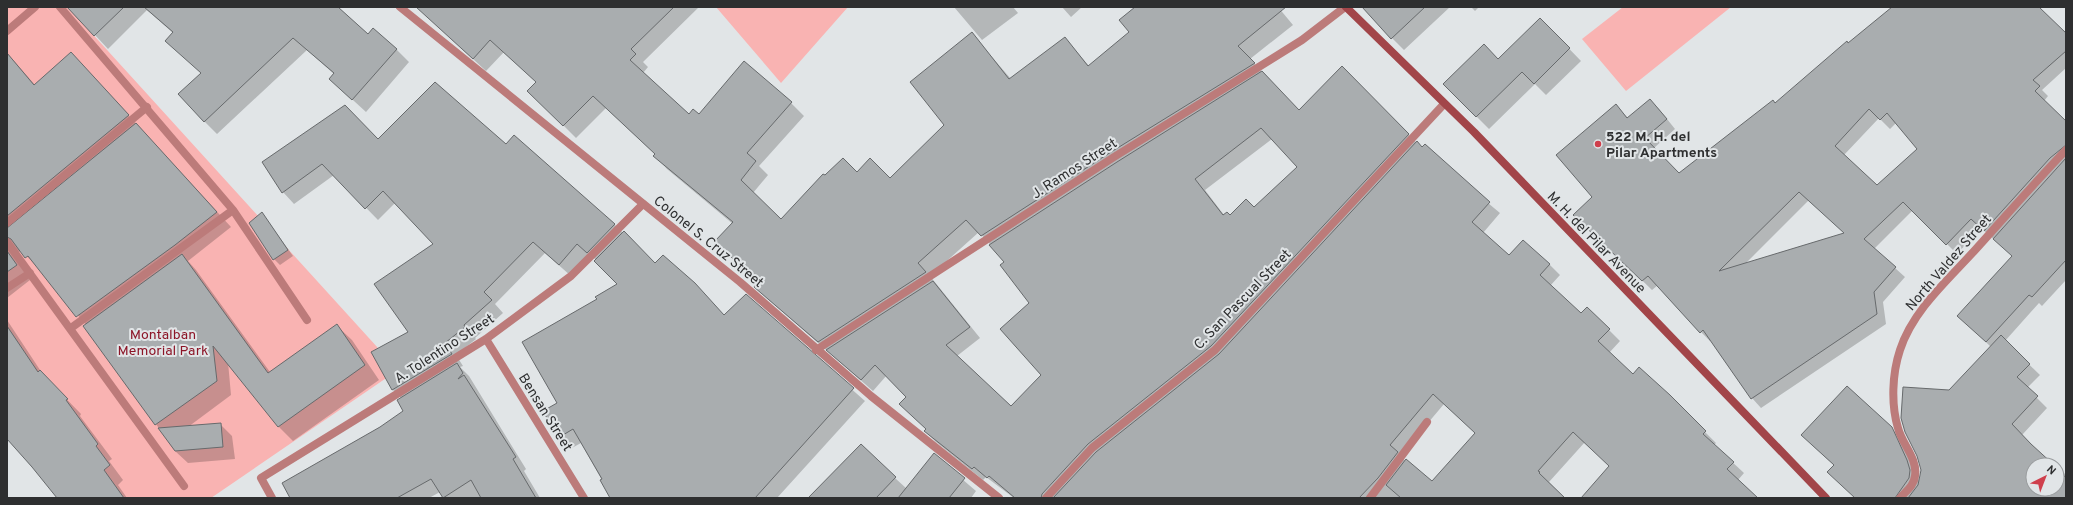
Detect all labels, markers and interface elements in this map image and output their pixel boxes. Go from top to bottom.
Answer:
place label: 522 M. H. del Pilar Apartments [1606,129,1717,162]
street label: J. Ramos Street [1029,135,1121,203]
marker: 522 M. H. del Pilar Apartments [1593,139,1603,149]
street label: M. H. del Pilar Avenue [1543,189,1649,297]
street label: Colonel S. Cruz Street [650,193,767,292]
street label: North Valdez Street [1903,211,1996,315]
street label: C. San Pascual Street [1191,246,1295,354]
street label: A. Tolentino Street [392,311,498,388]
park label: Montalban Memorial Park [118,327,208,360]
street label: Bensan Street [514,371,575,455]
north arrow [2025,457,2065,497]
text: N [2043,462,2059,478]

